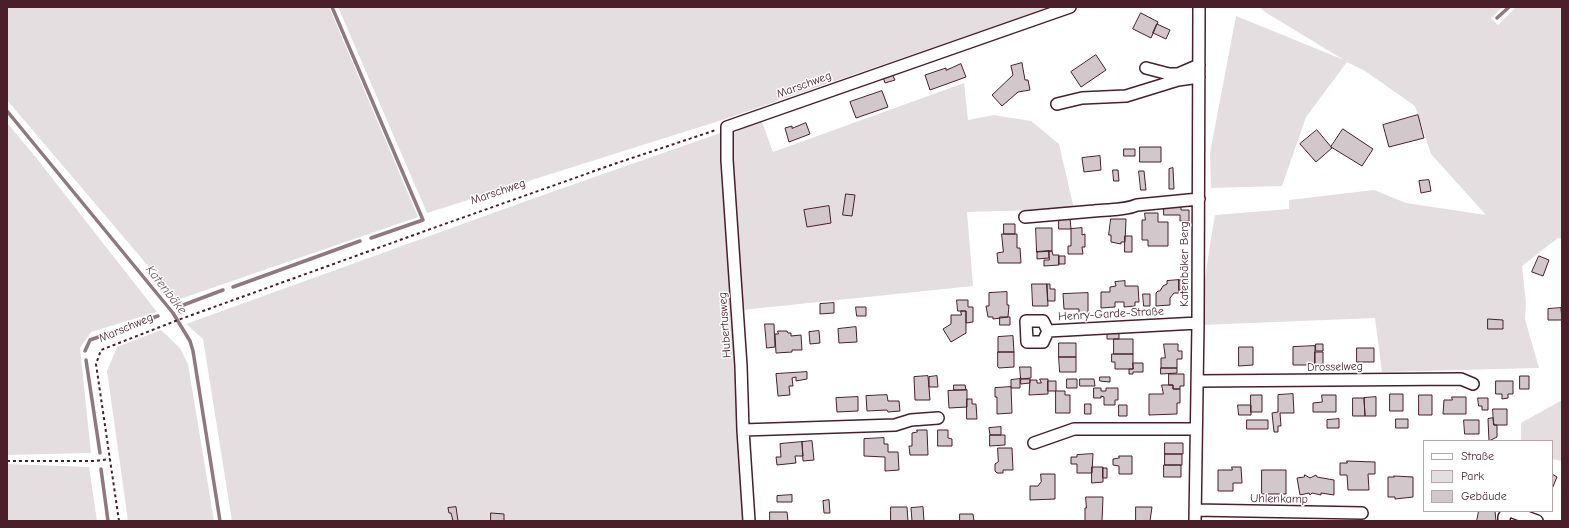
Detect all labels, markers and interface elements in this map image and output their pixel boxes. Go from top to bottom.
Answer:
street label: Marschweg [775,68,833,102]
street label: Marschweg [468,176,528,208]
street label: Katenbäker Berg [1178,221,1192,307]
water label: Katenbäke [142,262,190,318]
street label: Hubertusweg [716,292,734,358]
street label: Henry-Garde-Straße [1058,304,1164,324]
street label: Marschweg [97,310,155,346]
street label: Drosselweg [1307,359,1363,375]
legend [1423,440,1553,512]
text: Straße [1461,449,1494,463]
text: Park [1461,469,1484,483]
text: Gebäude [1461,489,1507,503]
street label: Uhlenkamp [1250,491,1308,507]

